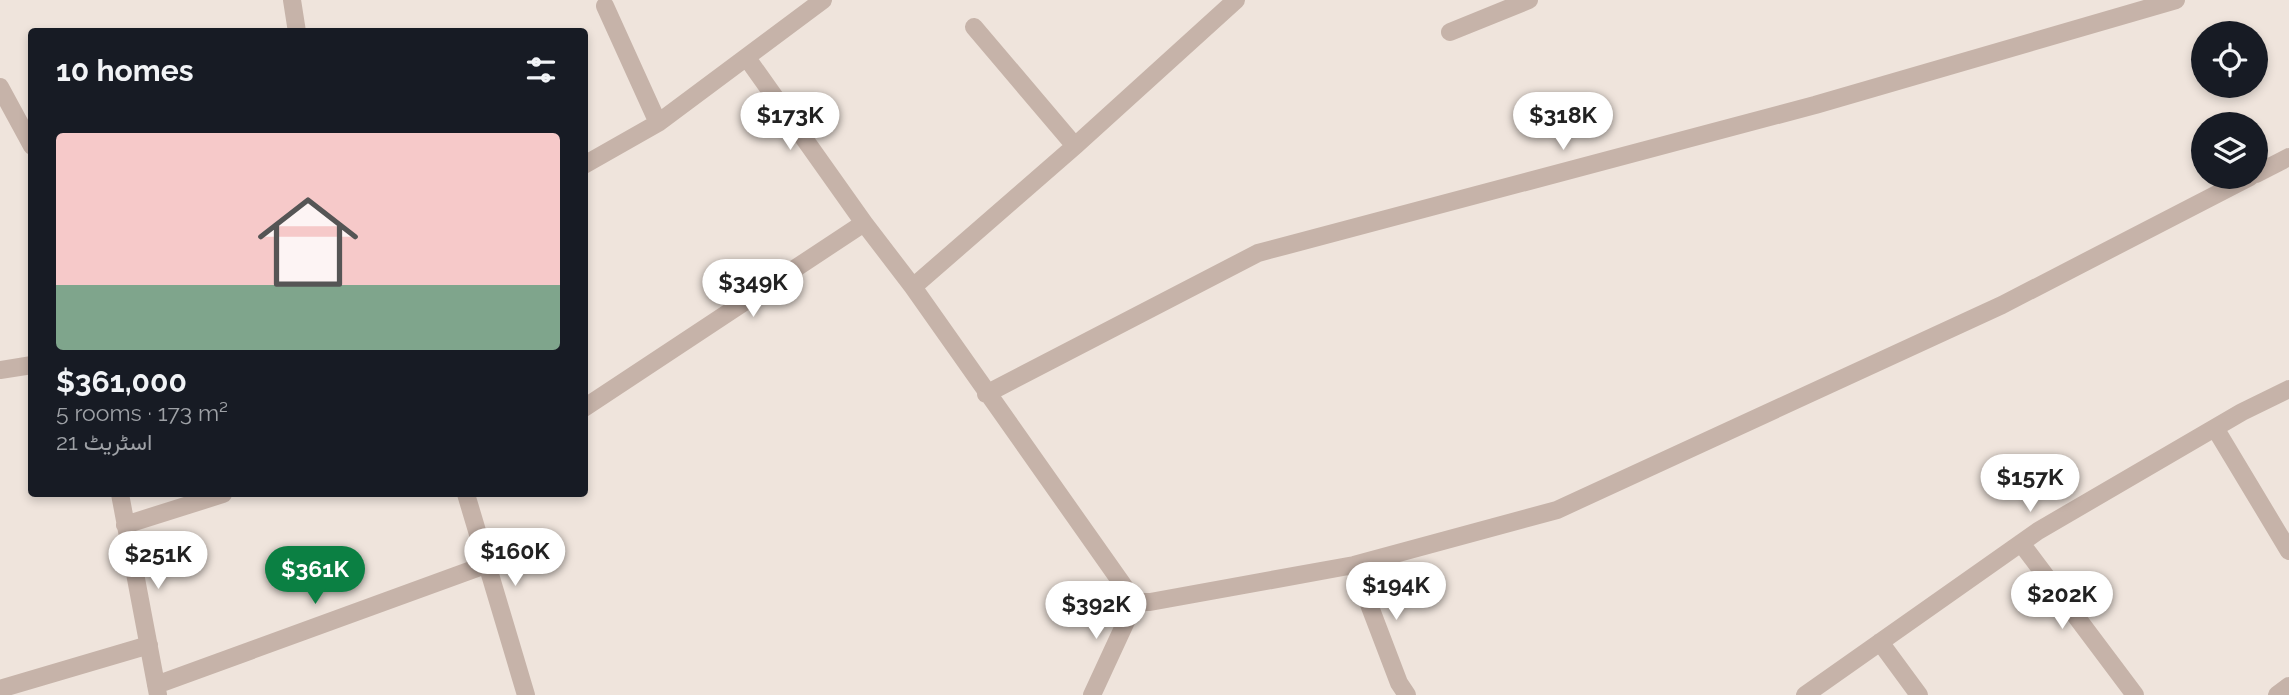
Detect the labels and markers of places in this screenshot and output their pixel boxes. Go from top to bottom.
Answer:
pin: $173K [741,92,839,152]
pin: $318K [1514,92,1612,152]
pin: $349K [704,260,802,319]
pin: $157K [1981,454,2079,514]
pin: $160K [466,528,564,588]
pin: $251K [109,532,207,591]
pin: $361K [266,546,364,606]
pin: $194K [1347,562,1445,622]
pin: $202K [2013,572,2111,631]
pin: $392K [1047,582,1145,641]

